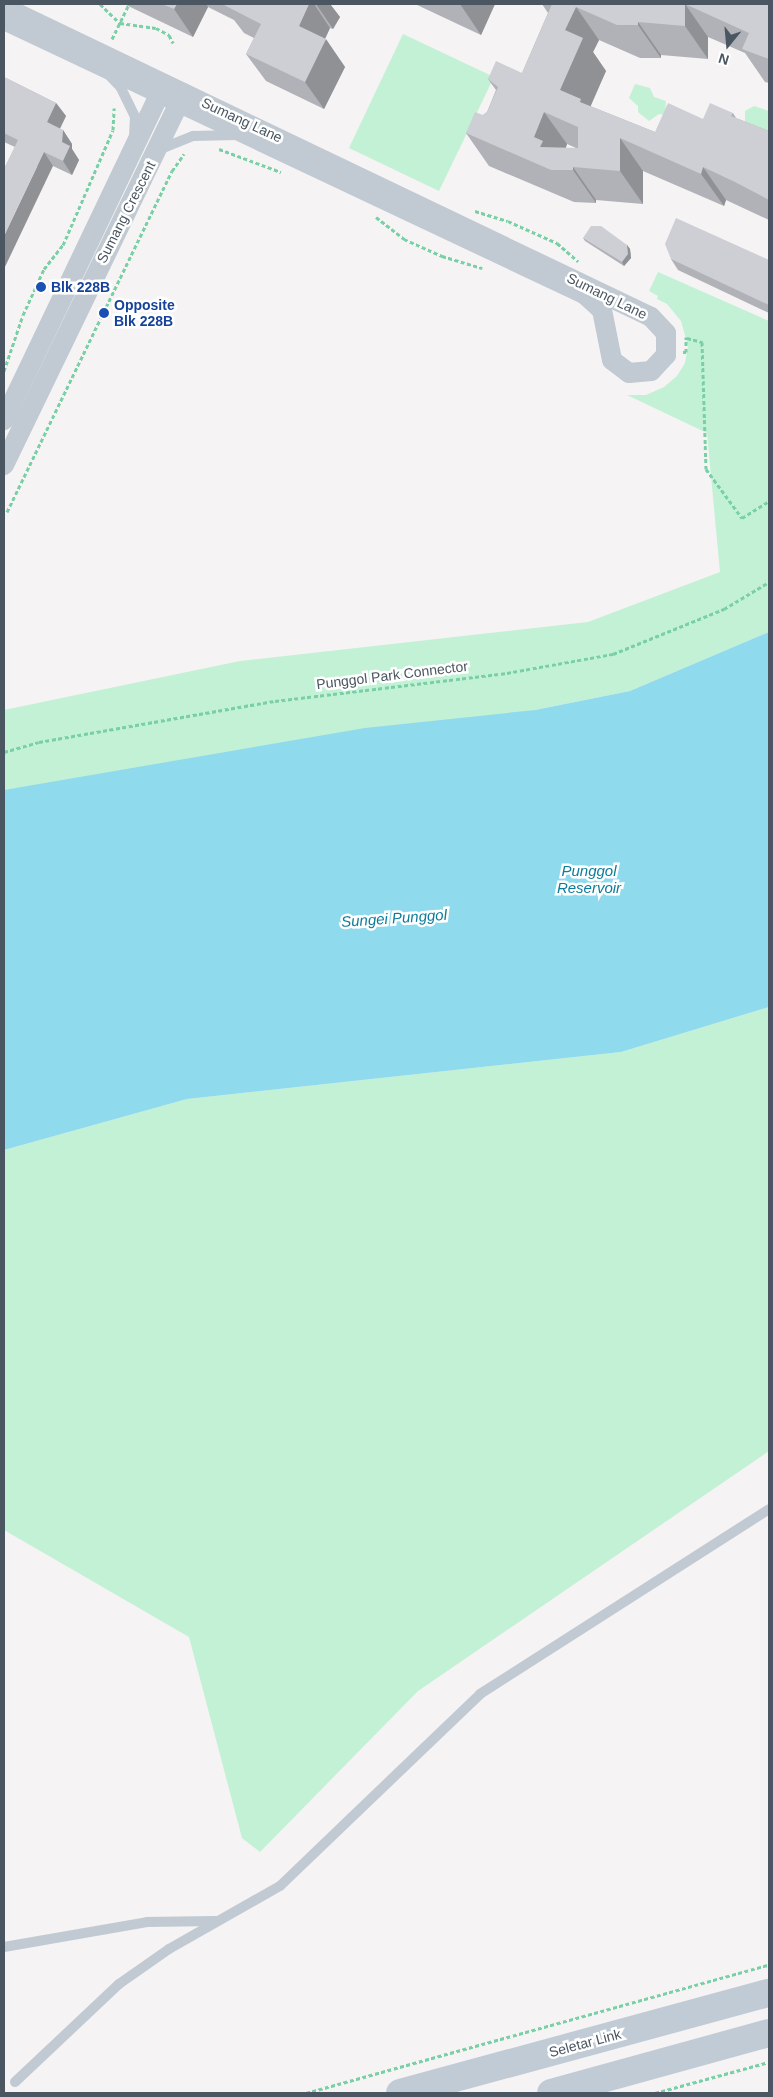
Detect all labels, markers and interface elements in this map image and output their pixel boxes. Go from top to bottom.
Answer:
north arrow [703,20,753,70]
text: N [716,50,731,68]
street label: Sumang Lane [199,94,285,146]
street label: Sumang Crescent [93,158,159,266]
street label: Sumang Lane [564,269,650,323]
place label: Blk 228B [51,279,110,295]
marker: Blk 228B [35,281,47,293]
place label: Opposite Blk 228B [114,297,175,330]
marker: Opposite Blk 228B [98,307,110,319]
street label: Punggol Park Connector [315,657,469,693]
water label: Punggol Reservoir [557,861,621,896]
water label: Sungei Punggol [341,905,447,931]
street label: Seletar Link [547,2025,623,2061]

